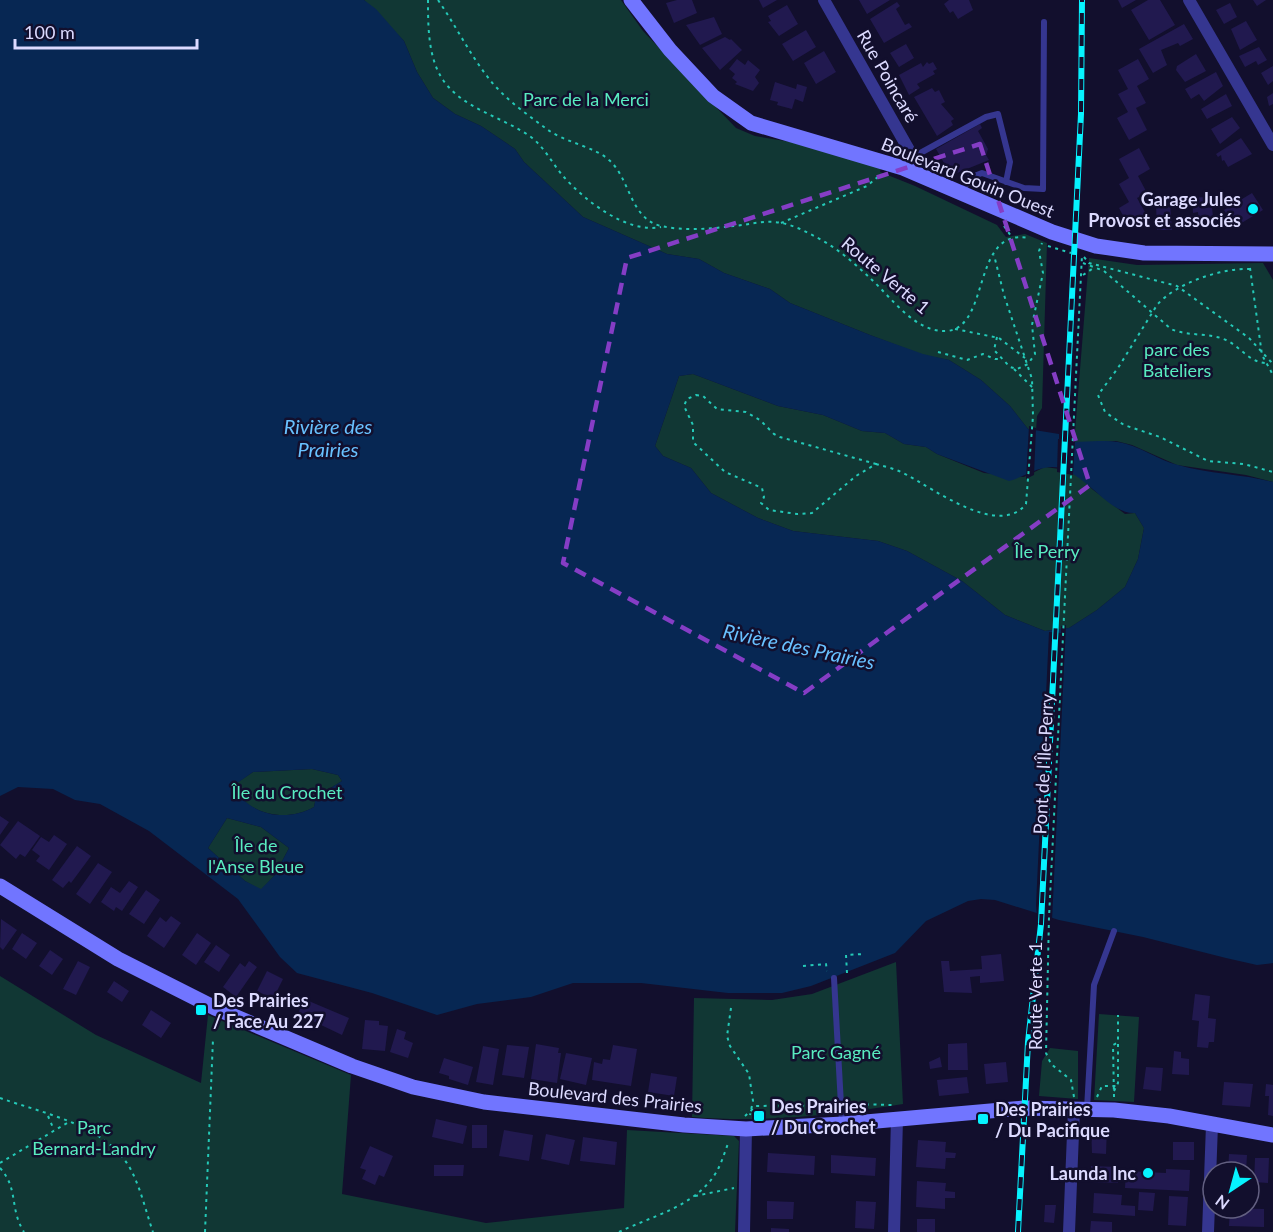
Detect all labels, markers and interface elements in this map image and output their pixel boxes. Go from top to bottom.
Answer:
scale bar [15,12,196,50]
text: 100 m [24,21,75,43]
street label: Rue Poincaré [853,26,923,126]
park label: Parc de la Merci [523,88,649,110]
street label: Boulevard Gouin Ouest [878,132,1058,222]
place label: Garage Jules Provost et associés [1088,188,1241,231]
marker: Garage Jules Provost et associés [1246,202,1260,216]
street label: Route Verte 1 [837,232,935,318]
park label: parc des Bateliers [1143,338,1211,381]
water label: Rivière des Prairies [284,414,372,461]
park label: Île Perry [1013,540,1080,562]
water label: Rivière des Prairies [721,618,877,674]
street label: Pont de l'Île-Perry [1028,692,1058,835]
park label: Île du Crochet [231,781,343,803]
park label: Île de l'Anse Bleue [208,834,304,877]
street label: Route Verte 1 [1024,942,1046,1050]
place label: Des Prairies / Face Au 227 [213,989,324,1032]
marker: Des Prairies / Face Au 227 [194,1003,208,1017]
park label: Parc Gagné [791,1041,881,1063]
street label: Boulevard des Prairies [527,1077,703,1117]
place label: Des Prairies / Du Crochet [771,1095,876,1138]
place label: Des Prairies / Du Pacifique [995,1098,1110,1141]
marker: Des Prairies / Du Crochet [752,1109,766,1123]
marker: Des Prairies / Du Pacifique [976,1112,990,1126]
park label: Parc Bernard-Landry [32,1116,157,1159]
north arrow [1201,1160,1261,1220]
place label: Launda Inc [1049,1162,1136,1184]
marker: Launda Inc [1141,1166,1155,1180]
text: N [1211,1191,1232,1214]

